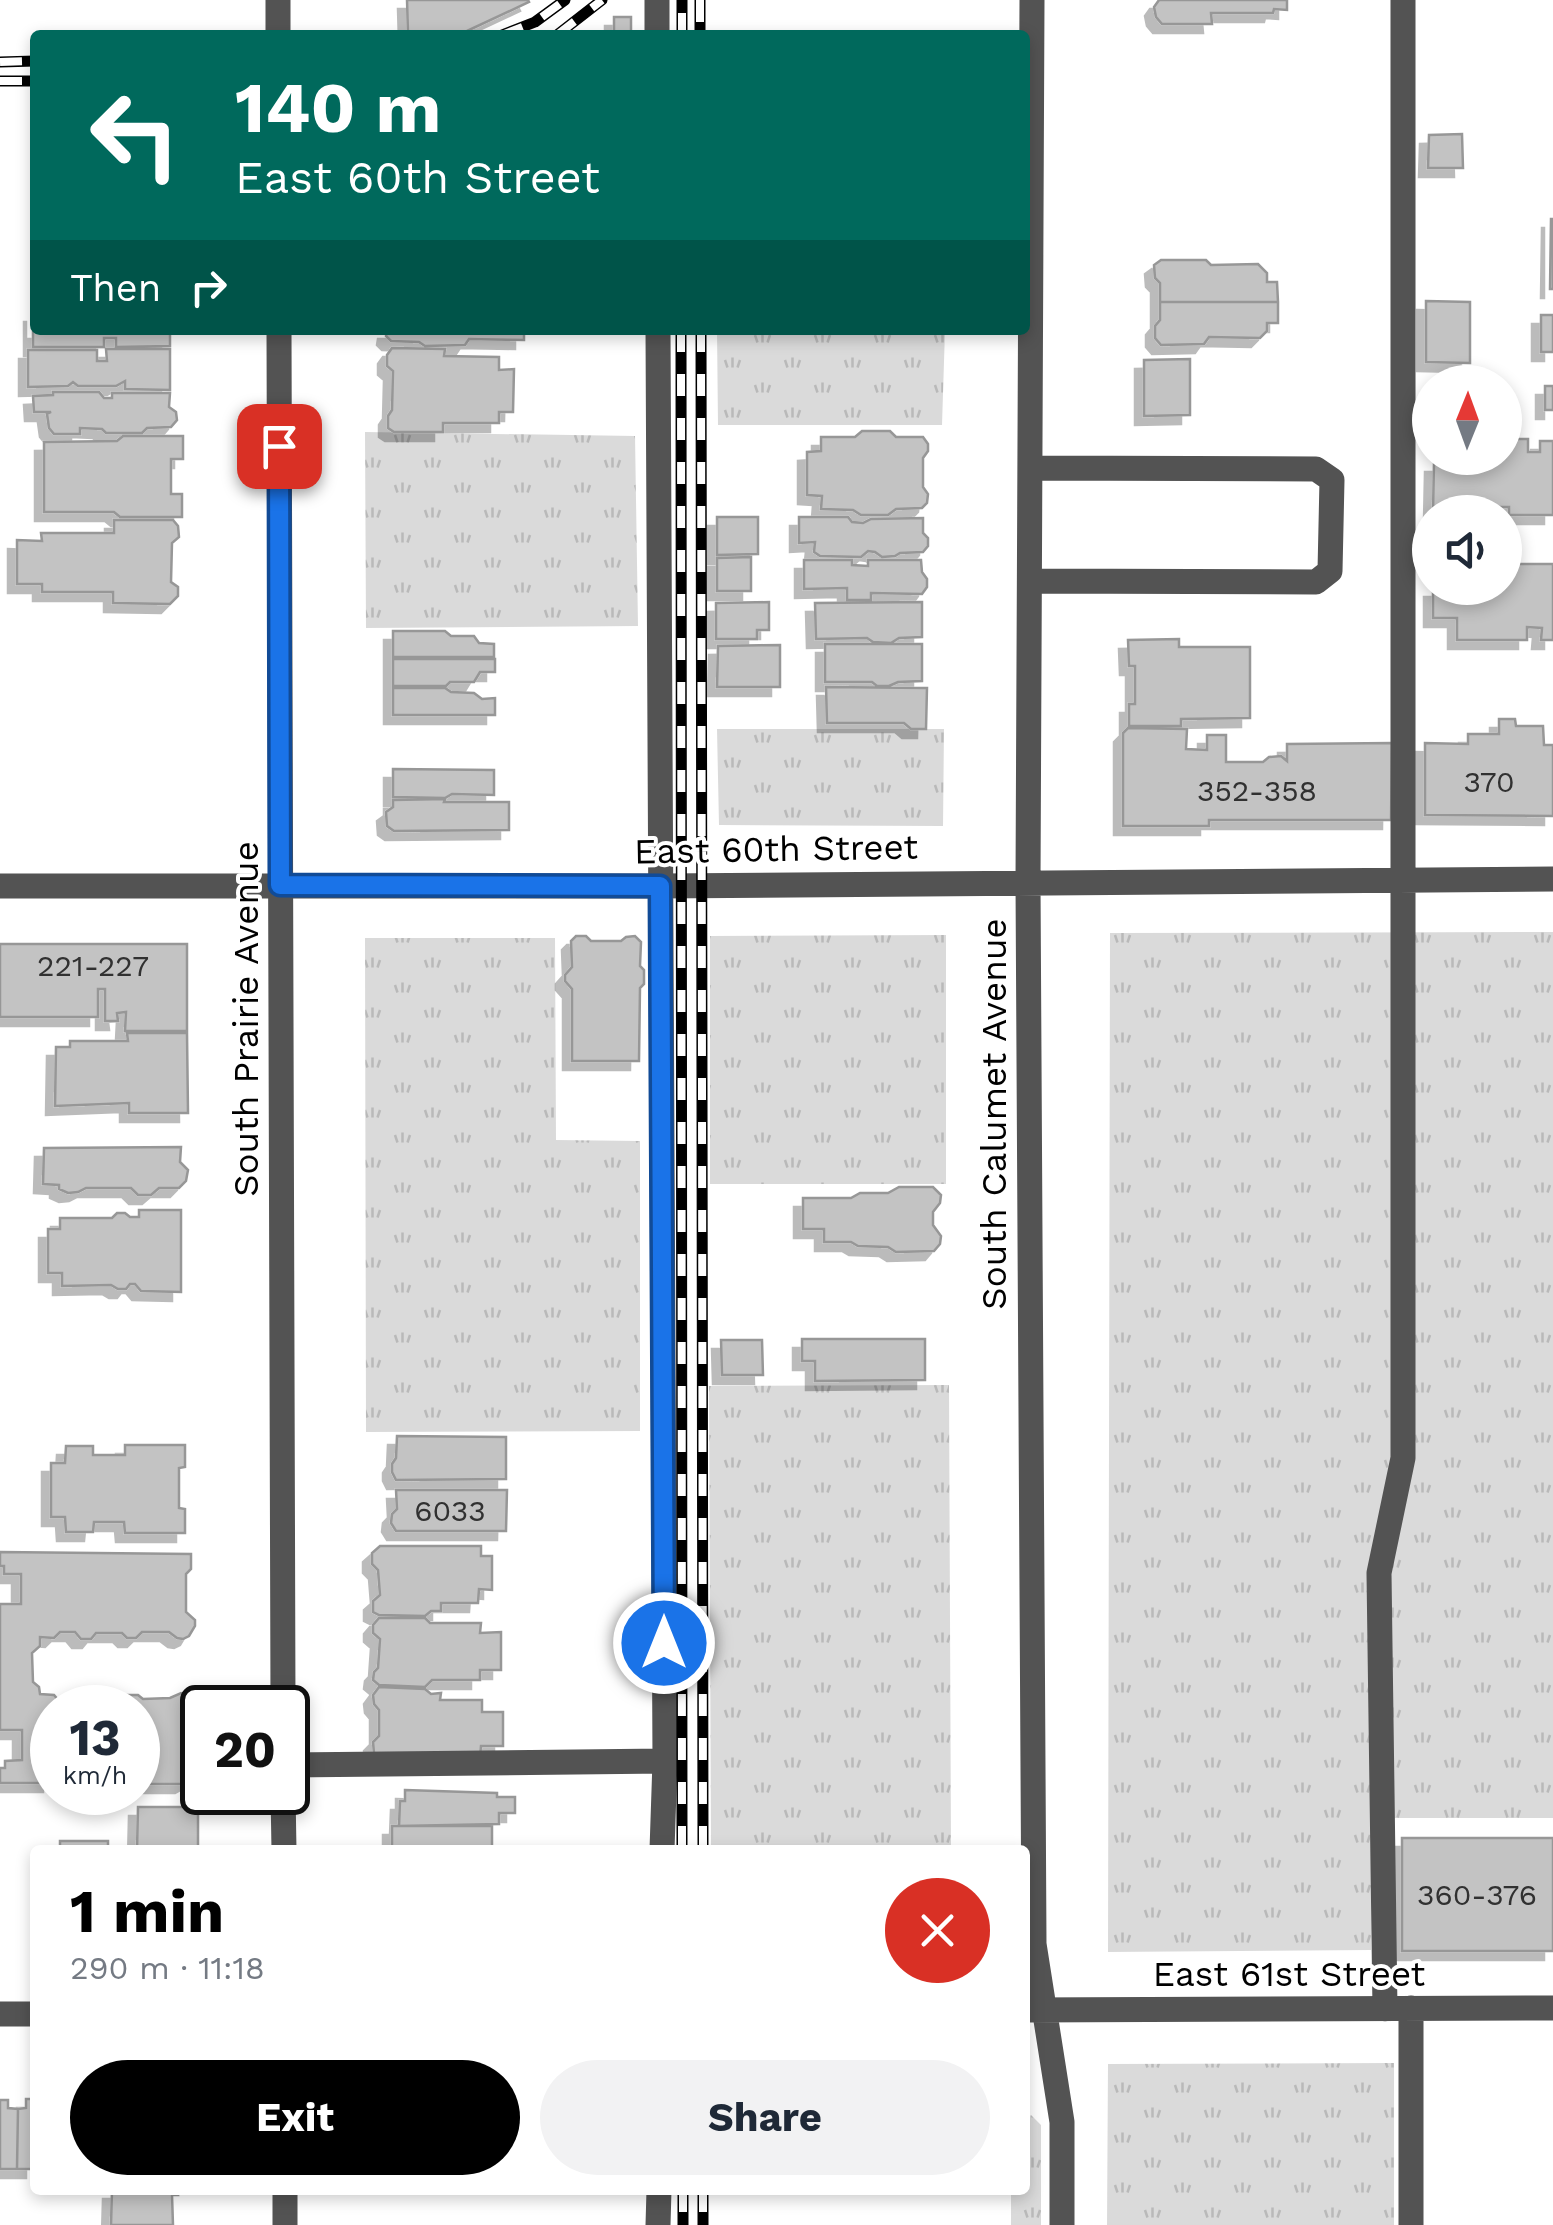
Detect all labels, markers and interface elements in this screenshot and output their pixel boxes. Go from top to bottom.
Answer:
text: 140 m [235,67,441,149]
icon: left [70,70,200,200]
text: East 60th Street [235,151,600,204]
icon: right [181,260,236,315]
text: Then [70,266,161,310]
north arrow [1412,365,1522,475]
map controls [1412,365,1522,605]
pin [237,404,322,489]
icon: arrive [252,419,307,474]
button: sound [1412,495,1522,605]
house number: 370 [1463,764,1515,799]
house number: 352-358 [1197,773,1317,808]
street label: East 60th Street [634,826,919,872]
street label: South Prairie Avenue [225,841,267,1197]
street label: South Calumet Avenue [973,918,1015,1310]
house number: 221-227 [37,948,149,983]
house number: 6033 [414,1493,486,1528]
position arrow [612,1591,716,1695]
speed limit sign: 20 [180,1685,310,1815]
text: 13 [69,1708,121,1767]
text: km/h [63,1761,127,1790]
text: 1 min [70,1876,224,1947]
house number: 360-376 [1417,1877,1537,1912]
button: close [885,1878,990,1983]
text: 290 m · 11:18 [70,1949,265,1987]
street label: East 61st Street [1153,1953,1426,1995]
button: Exit [70,2060,520,2175]
button: Share [540,2060,990,2175]

